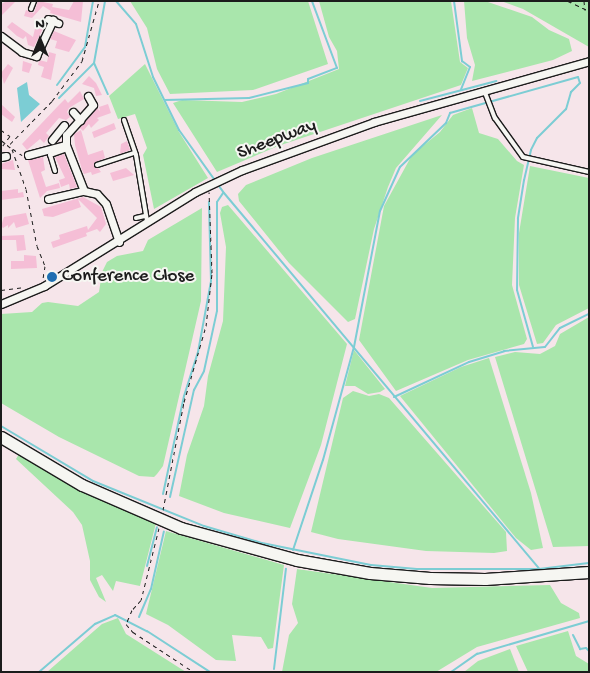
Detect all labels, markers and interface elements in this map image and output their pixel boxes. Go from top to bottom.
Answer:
north arrow [15,15,65,65]
text: N [35,16,45,33]
street label: Sheepway [234,115,320,165]
place label: Conference Close [62,266,194,288]
marker: Conference Close [46,271,58,283]

